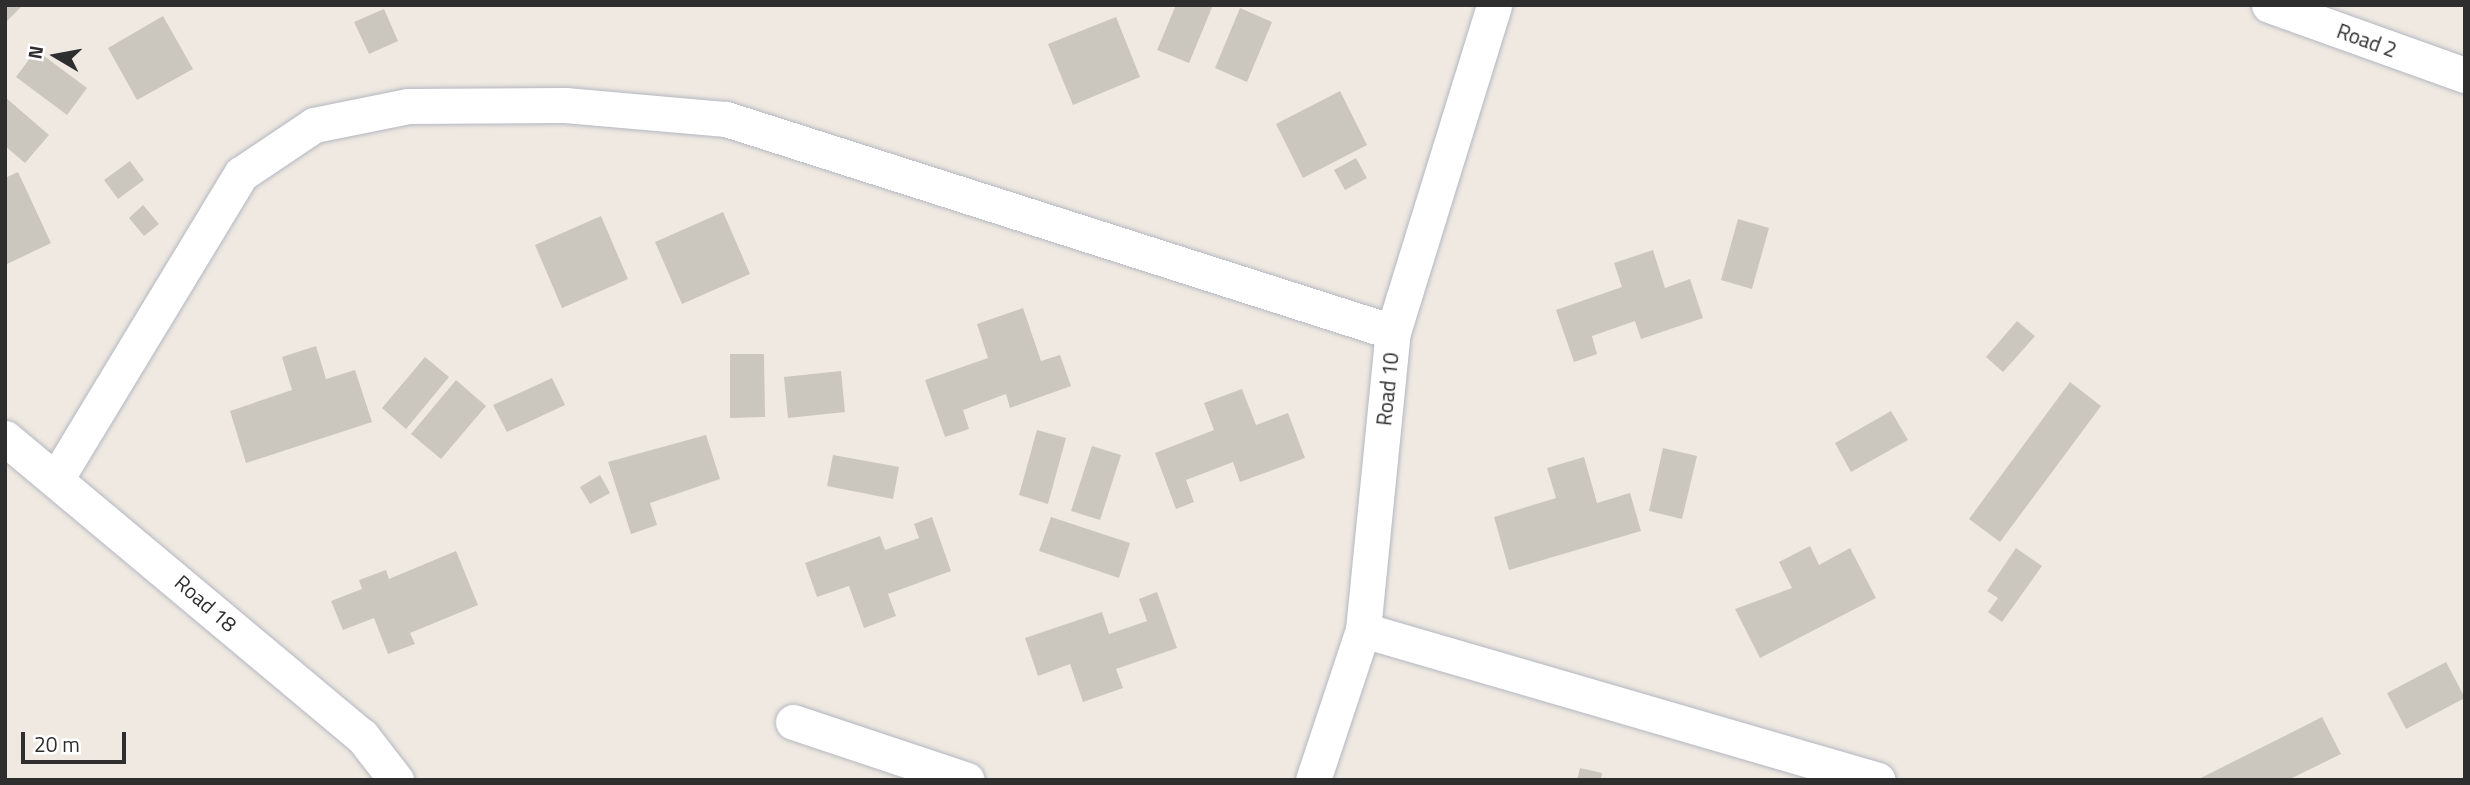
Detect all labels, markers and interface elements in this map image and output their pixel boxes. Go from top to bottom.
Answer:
street label: Road 2 [2334,18,2400,62]
north arrow [21,21,91,91]
text: N [19,43,50,61]
street label: Road 10 [1371,351,1403,427]
street label: Road 18 [170,569,242,637]
scale bar [24,718,130,762]
text: 20 m [34,728,80,760]

